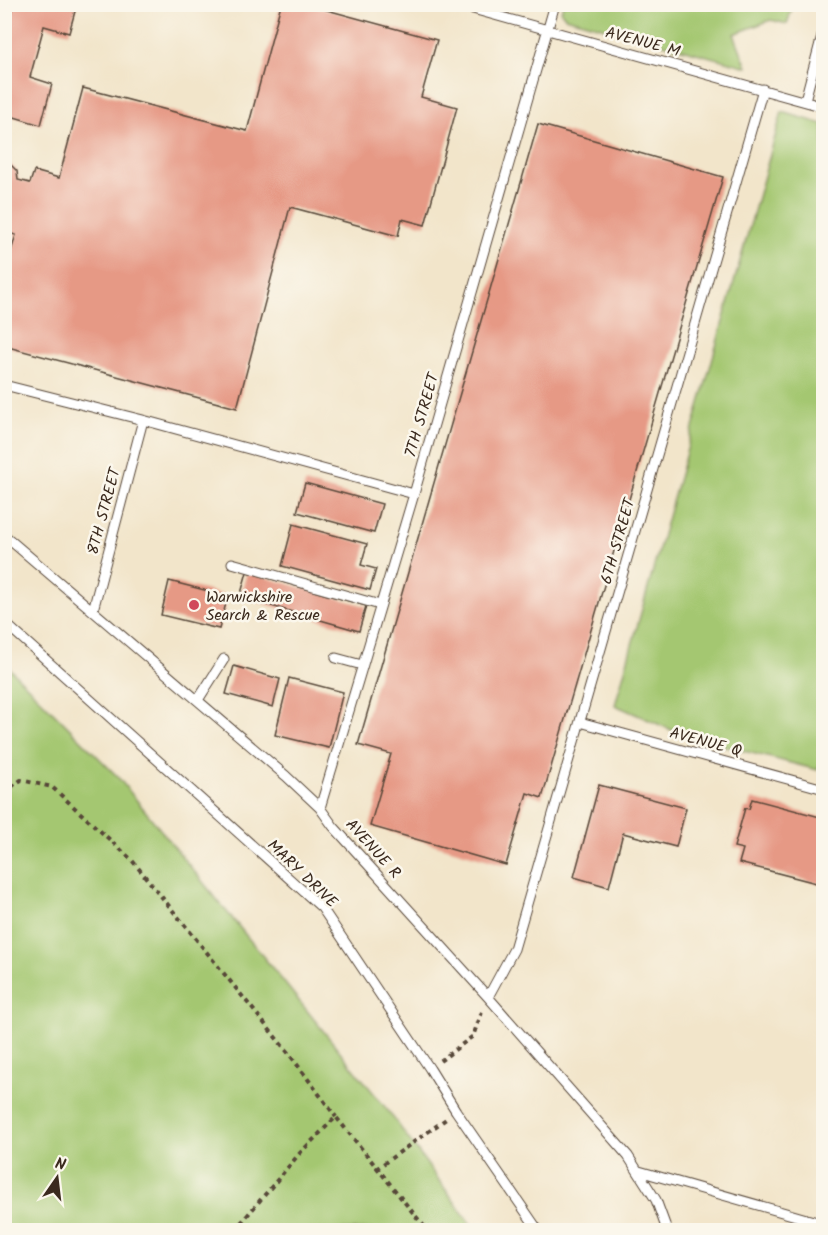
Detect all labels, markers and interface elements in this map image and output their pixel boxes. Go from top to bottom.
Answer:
street label: AVENUE M [602,20,683,65]
street label: 7TH STREET [398,369,447,461]
street label: 8TH STREET [81,464,128,558]
street label: 6TH STREET [594,494,643,587]
place label: Warwickshire Search & Rescue [206,585,320,628]
marker: Warwickshire Search & Rescue [187,598,201,612]
street label: AVENUE Q [667,721,745,764]
street label: AVENUE R [339,813,407,885]
street label: MARY DRIVE [261,834,343,915]
north arrow [27,1148,87,1208]
text: N [52,1152,68,1178]

